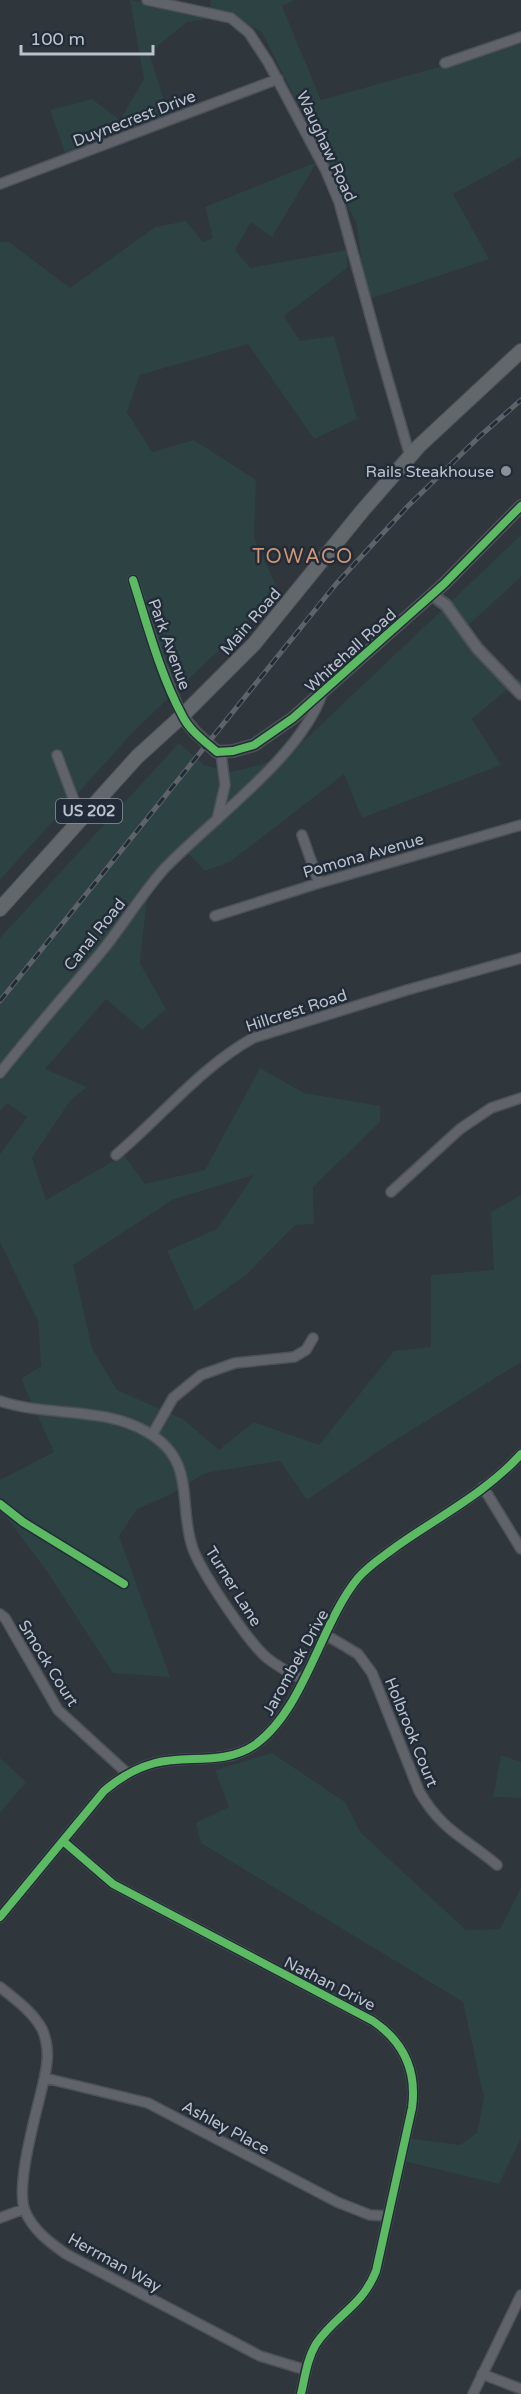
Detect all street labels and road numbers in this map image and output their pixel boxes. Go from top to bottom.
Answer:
street label: Duynecrest Drive [70,86,199,152]
street label: Waughaw Road [292,88,361,205]
street label: Main Road [216,584,285,659]
street label: Park Avenue [143,596,195,693]
street label: Whitehall Road [301,604,400,697]
road number: US 202 [56,799,122,823]
street label: Pomona Avenue [301,829,426,883]
street label: Canal Road [60,894,130,975]
street label: Hillcrest Road [243,985,350,1037]
street label: Turner Lane [201,1543,266,1630]
street label: Jarombek Drive [258,1606,333,1719]
street label: Smock Court [14,1617,83,1710]
street label: Holbrook Court [380,1675,442,1790]
street label: Nathan Drive [281,1952,379,2015]
street label: Ashley Place [178,2096,273,2159]
street label: Herrman Way [64,2229,165,2297]

